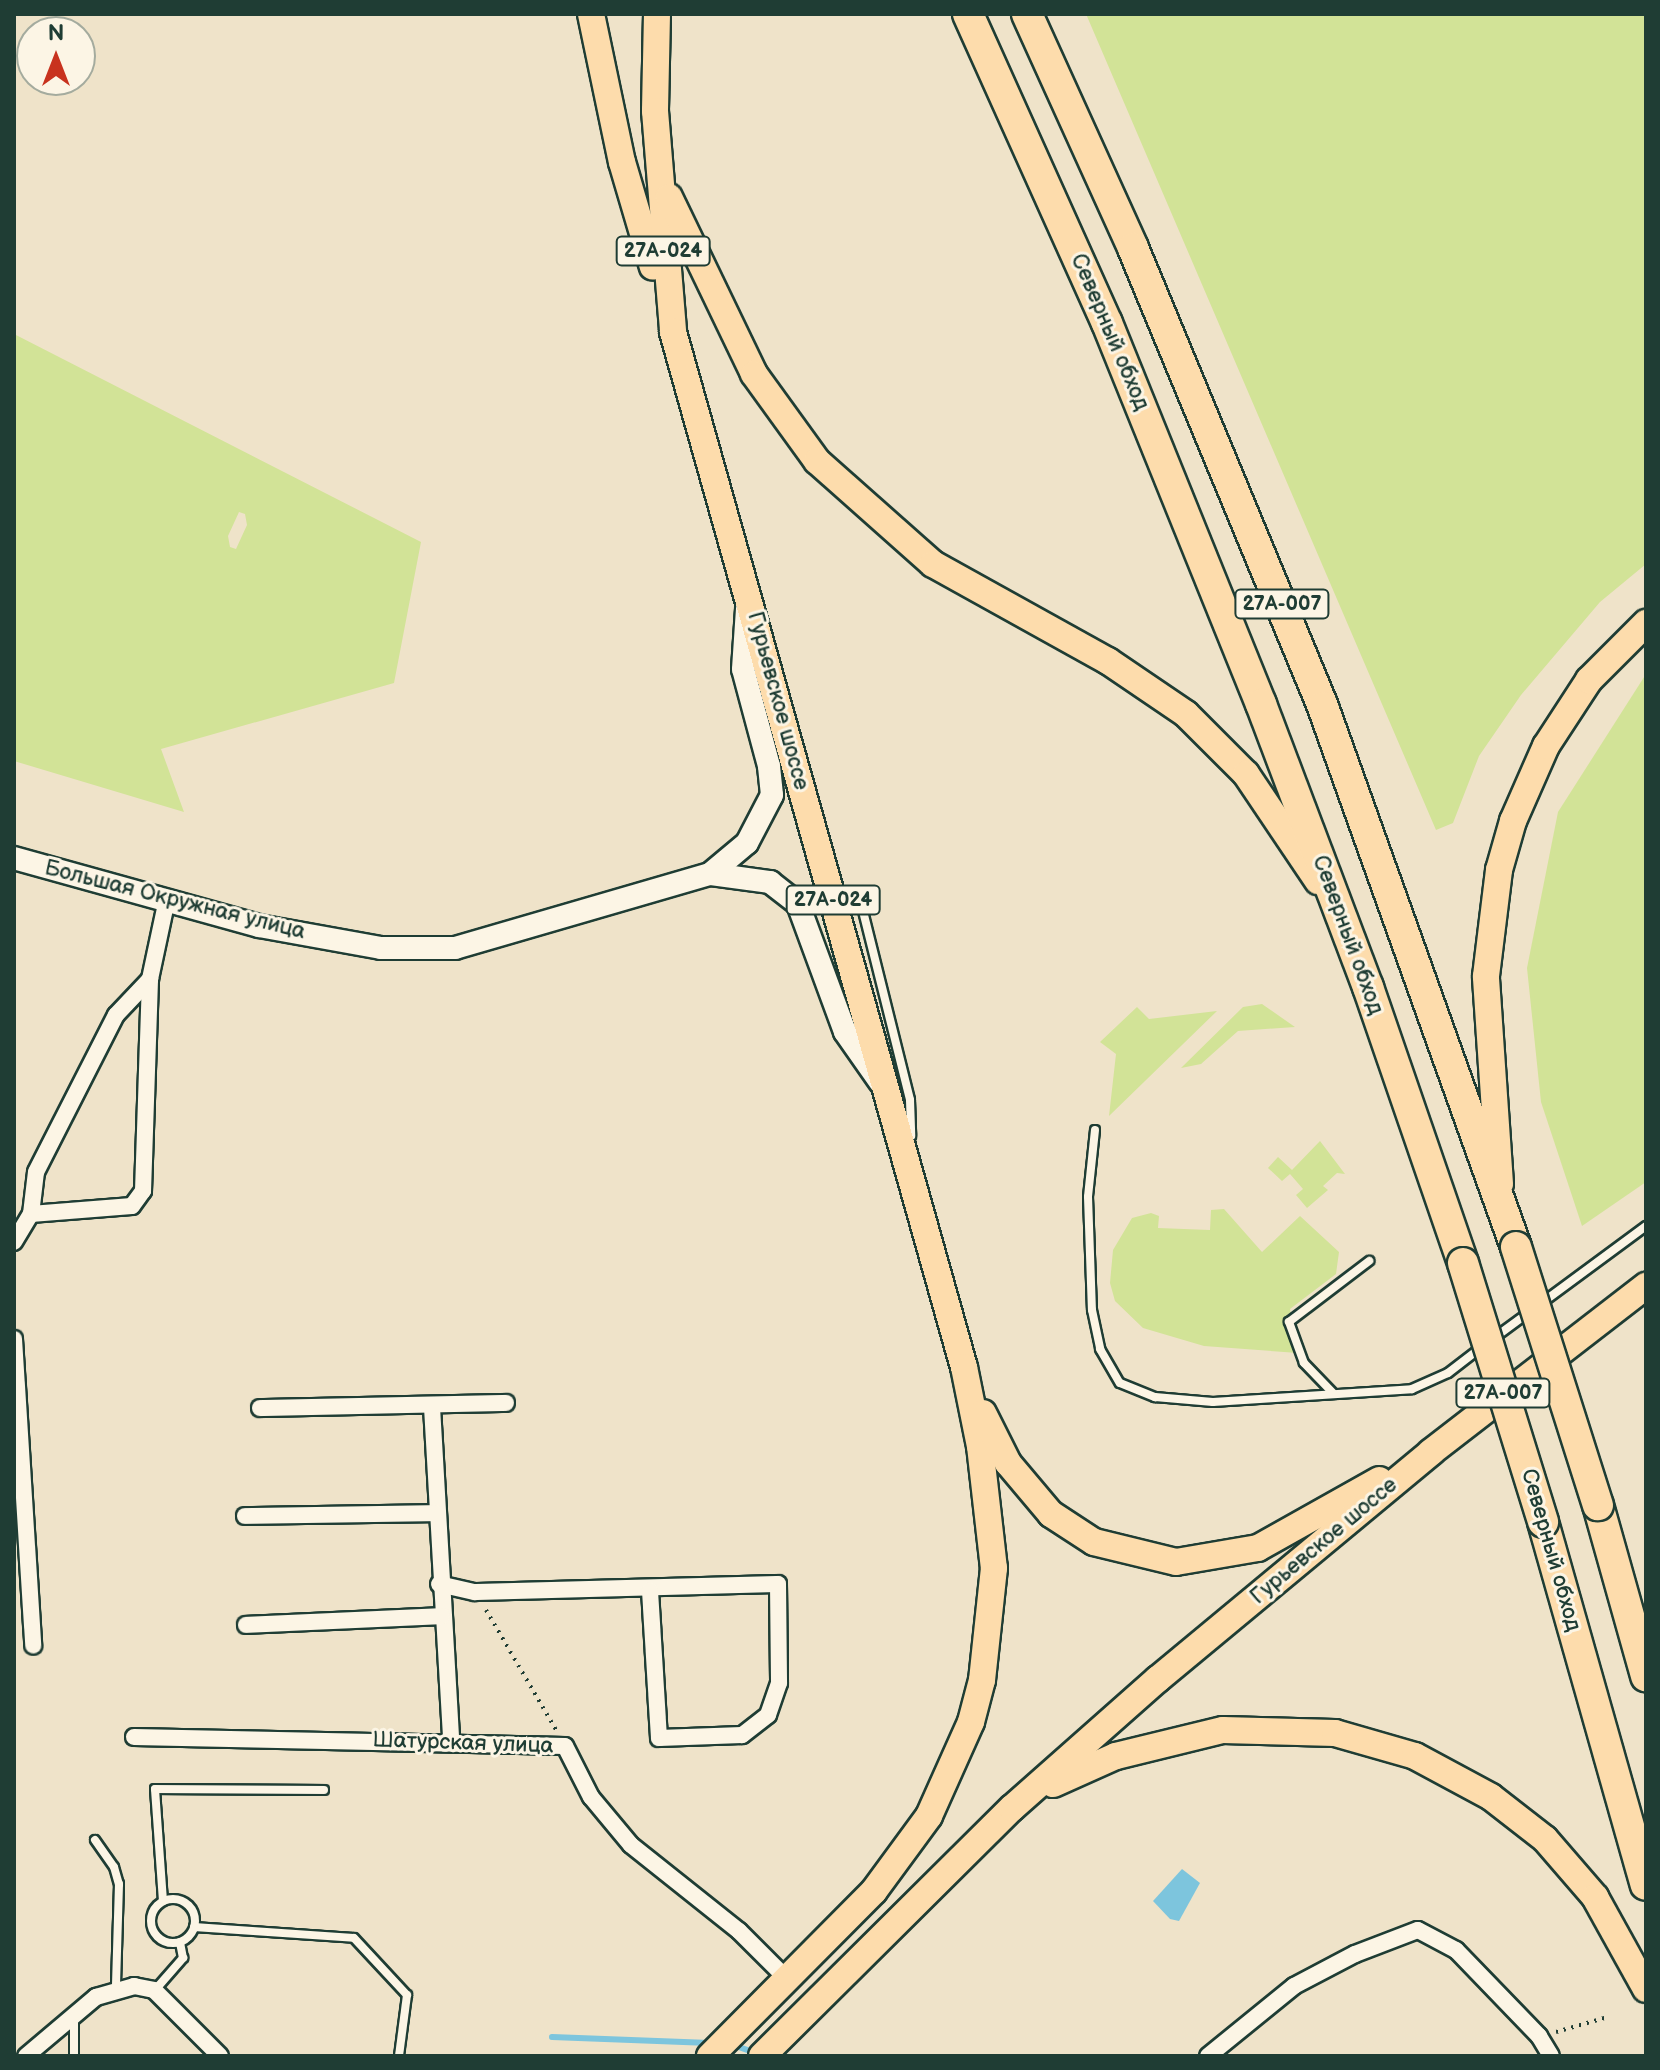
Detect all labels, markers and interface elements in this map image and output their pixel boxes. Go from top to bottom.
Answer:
north arrow [16,16,96,96]
text: N [48,20,64,47]
road number: 27А-024 [615,235,711,267]
street label: Северный обход [1065,250,1155,414]
road number: 27А-007 [1234,588,1330,620]
street label: Гурьевское шоссе [742,609,814,793]
street label: Северный обход [1307,852,1389,1018]
street label: Большая Окружная улица [42,855,308,945]
road number: 27А-024 [785,884,881,916]
road number: 27А-007 [1455,1377,1551,1409]
street label: Северный обход [1515,1466,1587,1634]
street label: Гурьевское шоссе [1245,1472,1403,1610]
street label: Шатурская улица [372,1727,554,1759]

